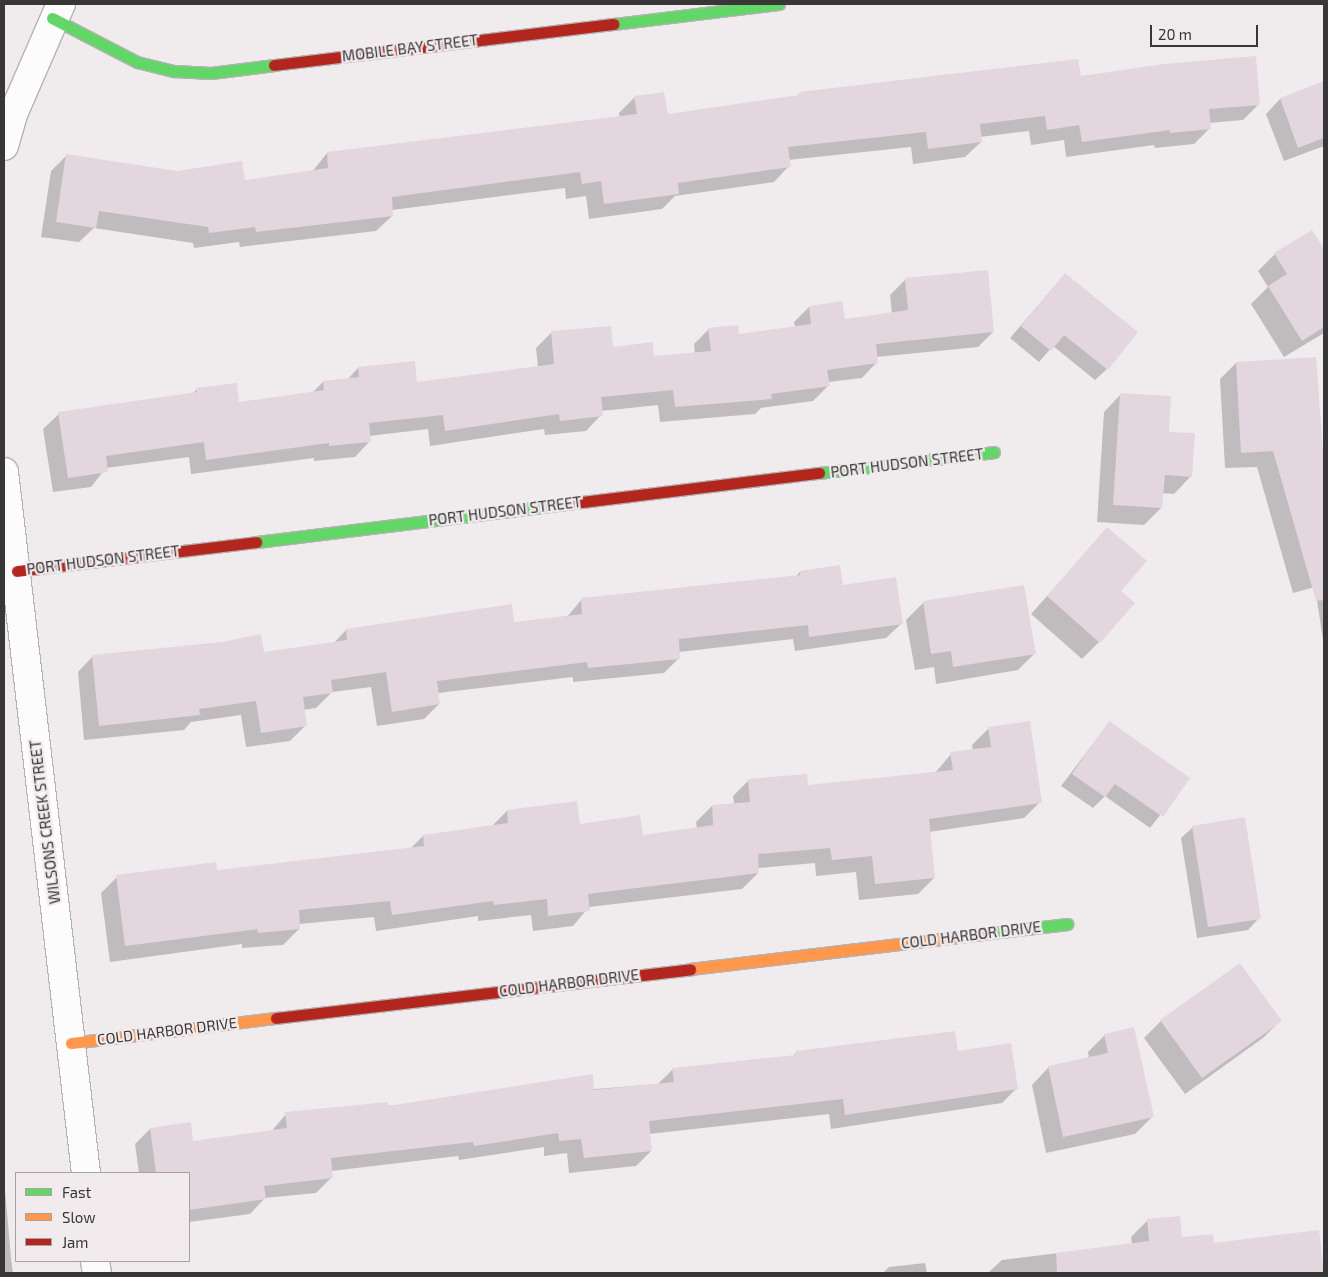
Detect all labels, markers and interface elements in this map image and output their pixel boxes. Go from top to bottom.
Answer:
scale bar [1153,15,1260,47]
text: 20 m [1158,25,1192,43]
street label: MOBILE BAY STREET [341,31,479,65]
street label: PORT HUDSON STREET [829,445,985,481]
street label: PORT HUDSON STREET [427,493,583,529]
street label: PORT HUDSON STREET [25,542,181,578]
street label: WILSONS CREEK STREET [26,739,64,905]
street label: COLD HARBOR DRIVE [900,917,1042,953]
street label: COLD HARBOR DRIVE [498,965,640,1001]
street label: COLD HARBOR DRIVE [96,1013,238,1049]
legend [15,1172,190,1262]
text: Fast [62,1183,91,1201]
text: Slow [62,1208,96,1226]
text: Jam [62,1233,88,1251]

